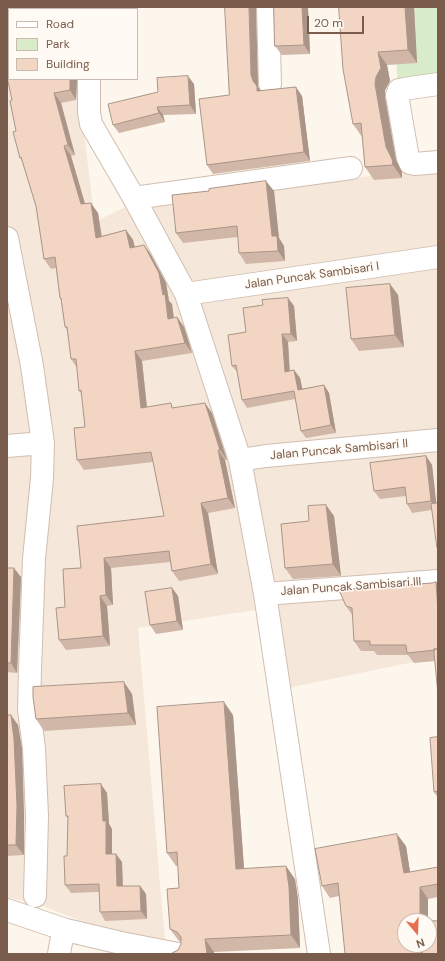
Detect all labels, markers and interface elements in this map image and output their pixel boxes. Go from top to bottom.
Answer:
legend [8,8,138,80]
scale bar [309,8,366,34]
text: 20 m [314,15,343,31]
text: Road [46,16,74,32]
text: Park [46,36,70,52]
text: Building [46,56,90,72]
street label: Jalan Puncak Sambisari I [244,259,380,293]
street label: Jalan Puncak Sambisari II [269,437,409,463]
street label: Jalan Puncak Sambisari III [280,575,422,599]
north arrow [397,913,437,953]
text: N [415,935,427,951]

